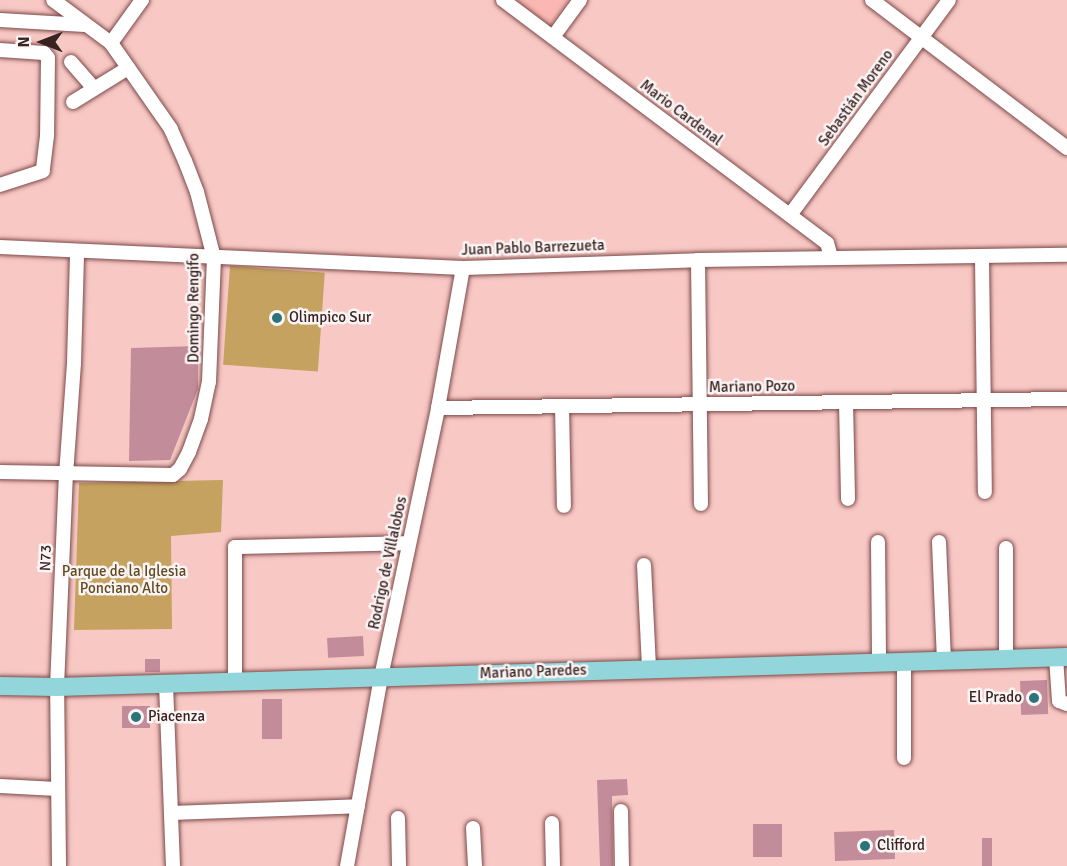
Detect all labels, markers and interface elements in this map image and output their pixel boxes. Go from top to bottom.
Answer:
north arrow [12,12,72,72]
text: N [14,36,34,48]
street label: Sebastián Moreno [815,46,897,150]
street label: Mario Cardenal [636,76,726,150]
street label: Juan Pablo Barrezueta [461,237,605,259]
street label: Domingo Rengifo [185,253,203,363]
place label: Olimpico Sur [289,309,371,327]
marker: Olimpico Sur [270,311,284,325]
street label: Mariano Pozo [709,377,795,397]
street label: Rodrigo de Villalobos [365,495,411,631]
street label: N73 [37,544,55,572]
park label: Parque de la Iglesia Ponciano Alto [62,562,186,597]
street label: Mariano Paredes [479,661,587,683]
place label: El Prado [969,689,1022,707]
marker: El Prado [1027,691,1041,705]
place label: Piacenza [148,708,205,726]
marker: Piacenza [129,710,143,724]
place label: Clifford [877,837,925,855]
marker: Clifford [858,839,872,853]

